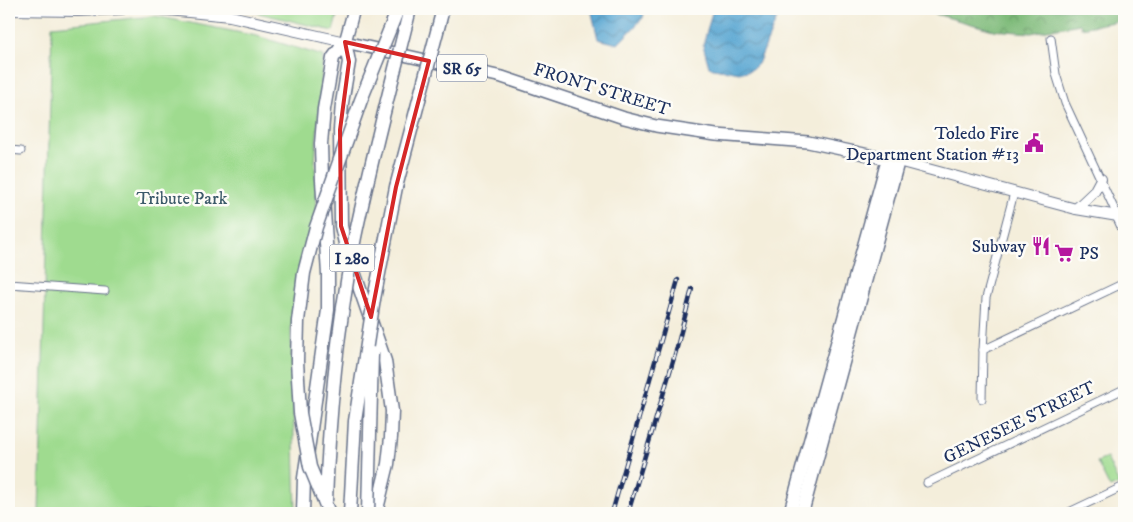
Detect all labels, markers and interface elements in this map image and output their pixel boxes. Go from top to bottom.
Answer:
road number: SR 65 [437,54,487,82]
street label: FRONT STREET [531,59,673,121]
place label: Toledo Fire Department Station #13 [846,123,1019,166]
public building icon: Toledo Fire Department Station #13 [1023,132,1045,154]
park label: Tribute Park [137,188,228,210]
restaurant icon: Subway [1030,235,1052,257]
place label: Subway [972,236,1026,258]
supermarket icon: PS [1053,242,1075,264]
place label: PS [1079,243,1099,265]
road number: I 280 [330,244,374,272]
street label: GENESEE STREET [940,377,1099,469]

